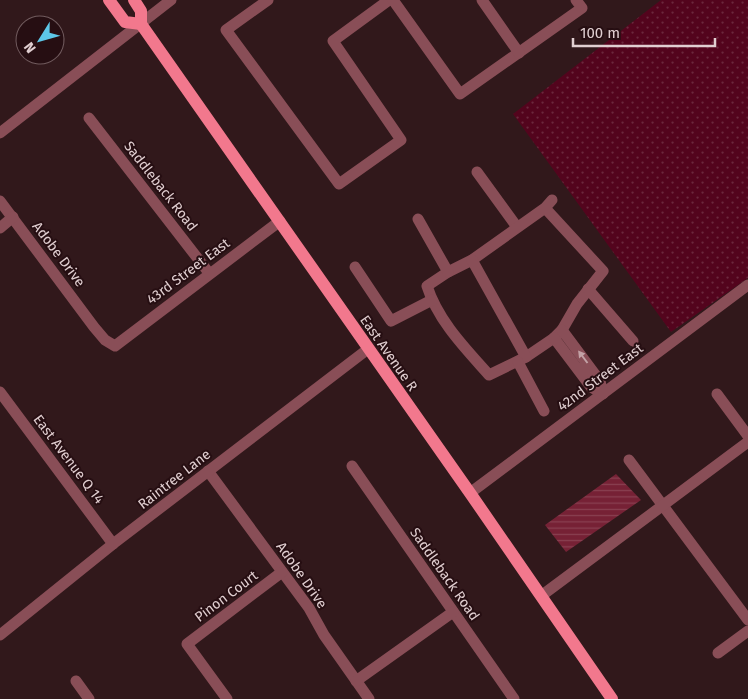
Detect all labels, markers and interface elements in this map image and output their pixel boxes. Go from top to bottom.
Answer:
north arrow [15,15,65,65]
scale bar [573,15,716,47]
text: 100 m [580,24,620,42]
text: N [20,39,40,56]
street label: Saddleback Road [120,138,201,235]
street label: Adobe Drive [29,218,89,290]
street label: 43rd Street East [144,234,234,308]
street label: East Avenue R [356,312,421,395]
street label: 42nd Street East [554,339,647,415]
one-way arrow [577,351,588,364]
street label: East Avenue Q 14 [30,411,108,508]
street label: Raintree Lane [135,446,214,513]
street label: Saddleback Road [406,525,483,624]
street label: Adobe Drive [273,539,331,612]
street label: Pinon Court [191,567,262,626]

